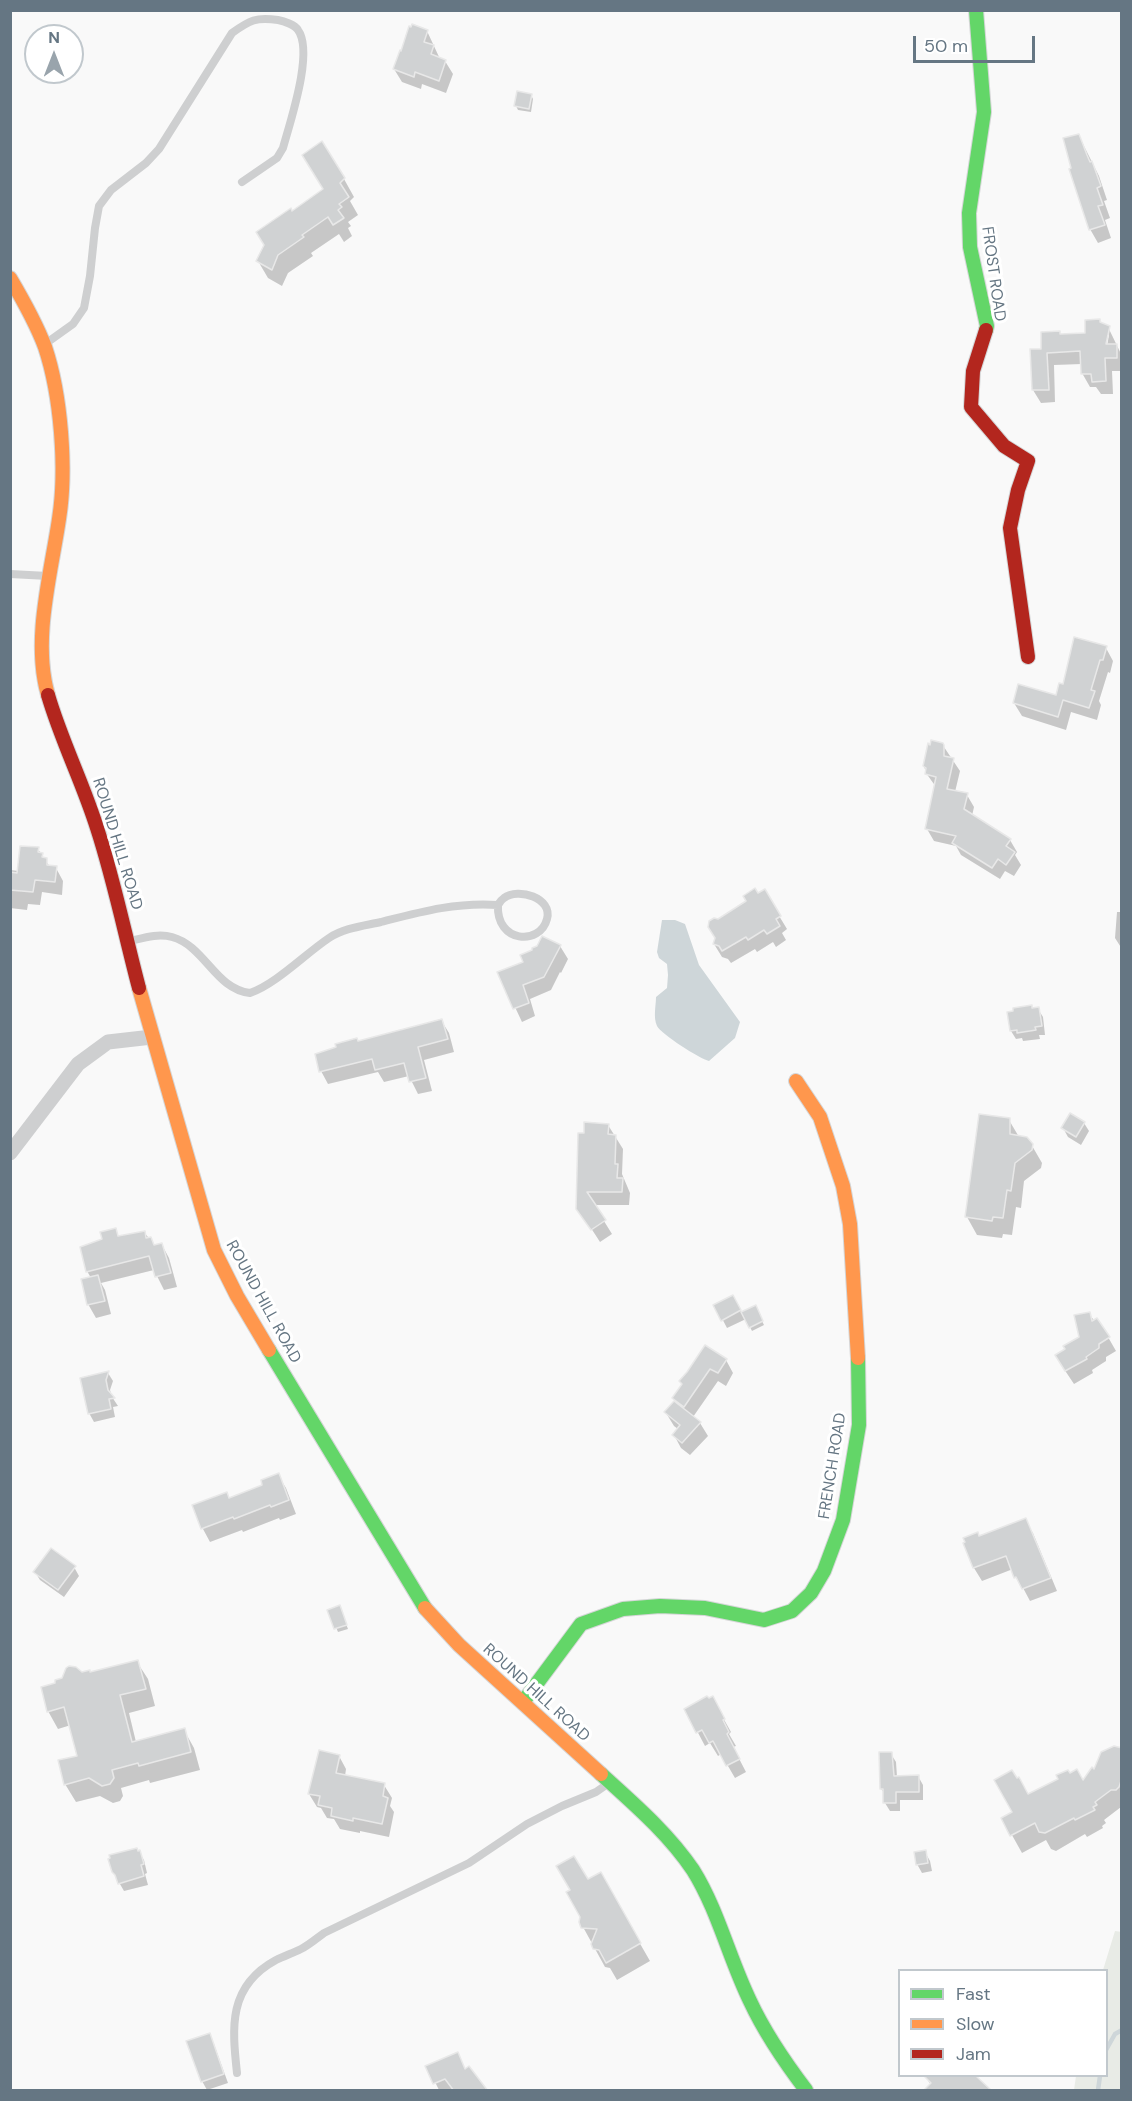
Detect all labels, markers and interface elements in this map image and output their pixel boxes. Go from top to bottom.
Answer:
north arrow [24,24,84,84]
scale bar [916,24,1038,62]
text: N [48,27,60,48]
text: 50 m [924,34,968,58]
street label: FROST ROAD [977,225,1009,323]
street label: ROUND HILL ROAD [88,776,146,912]
street label: ROUND HILL ROAD [221,1237,305,1367]
street label: FRENCH ROAD [815,1411,851,1521]
street label: ROUND HILL ROAD [479,1640,593,1746]
legend [898,1969,1108,2077]
text: Fast [956,1982,991,2006]
text: Slow [956,2012,995,2036]
text: Jam [956,2042,991,2066]

